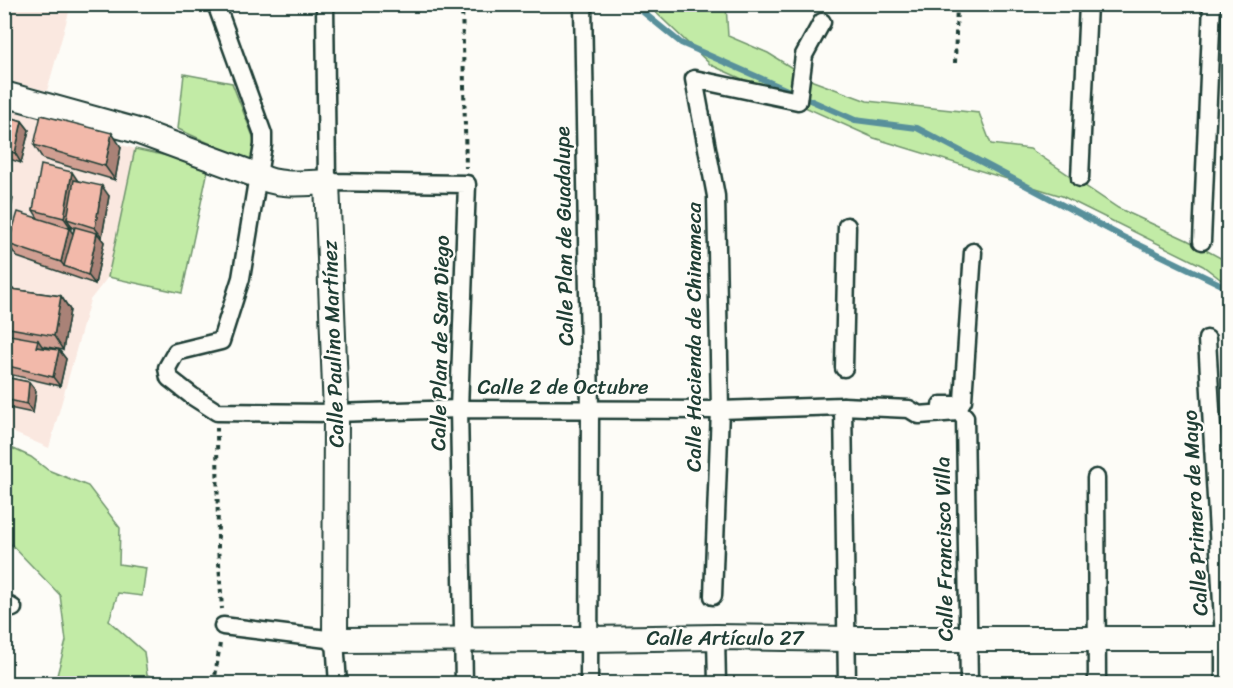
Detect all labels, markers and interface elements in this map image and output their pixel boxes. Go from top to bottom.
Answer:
street label: Calle Plan de Guadalupe [543,126,585,346]
street label: Calle Hacienda de Chinameca [675,202,713,472]
street label: Calle Plan de San Diego [419,234,461,451]
street label: Calle Paulino Martínez [310,239,356,448]
street label: Calle 2 de Octubre [477,368,649,406]
street label: Calle Primero de Mayo [1171,409,1219,617]
street label: Calle Francisco Villa [923,456,965,642]
street label: Calle Artículo 27 [646,619,806,657]

